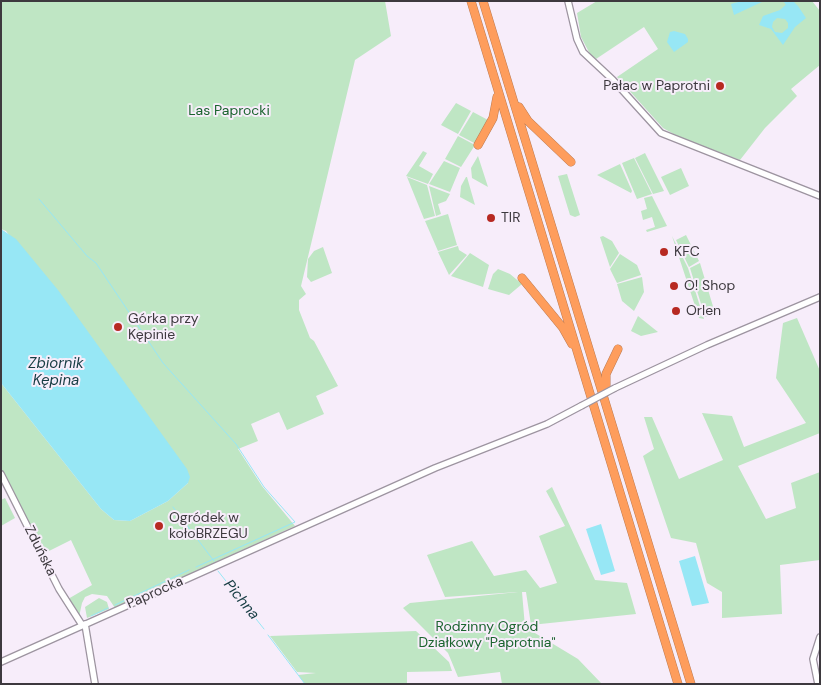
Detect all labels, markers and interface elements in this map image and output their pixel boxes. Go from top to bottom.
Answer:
place label: Pałac w Paprotni [603,78,710,94]
marker: Pałac w Paprotni [714,80,726,92]
park label: Las Paprocki [188,103,270,119]
place label: TIR [501,210,520,226]
marker: TIR [485,212,497,224]
place label: KFC [674,244,700,260]
marker: KFC [658,246,670,258]
place label: O! Shop [684,278,735,294]
marker: O! Shop [668,280,680,292]
place label: Orlen [686,303,721,319]
marker: Orlen [670,305,682,317]
place label: Górka przy Kępinie [128,311,199,344]
marker: Górka przy Kępinie [112,321,124,333]
water label: Zbiornik Kępina [28,355,84,390]
place label: Ogródek w kołoBRZEGU [169,510,248,542]
marker: Ogródek w kołoBRZEGU [153,520,165,532]
street label: Zduńska [20,523,60,579]
street label: Paprocka [124,573,186,613]
water label: Pichna [219,576,263,624]
park label: Rodzinny Ogród Działkowy "Paprotnia" [418,619,556,652]

